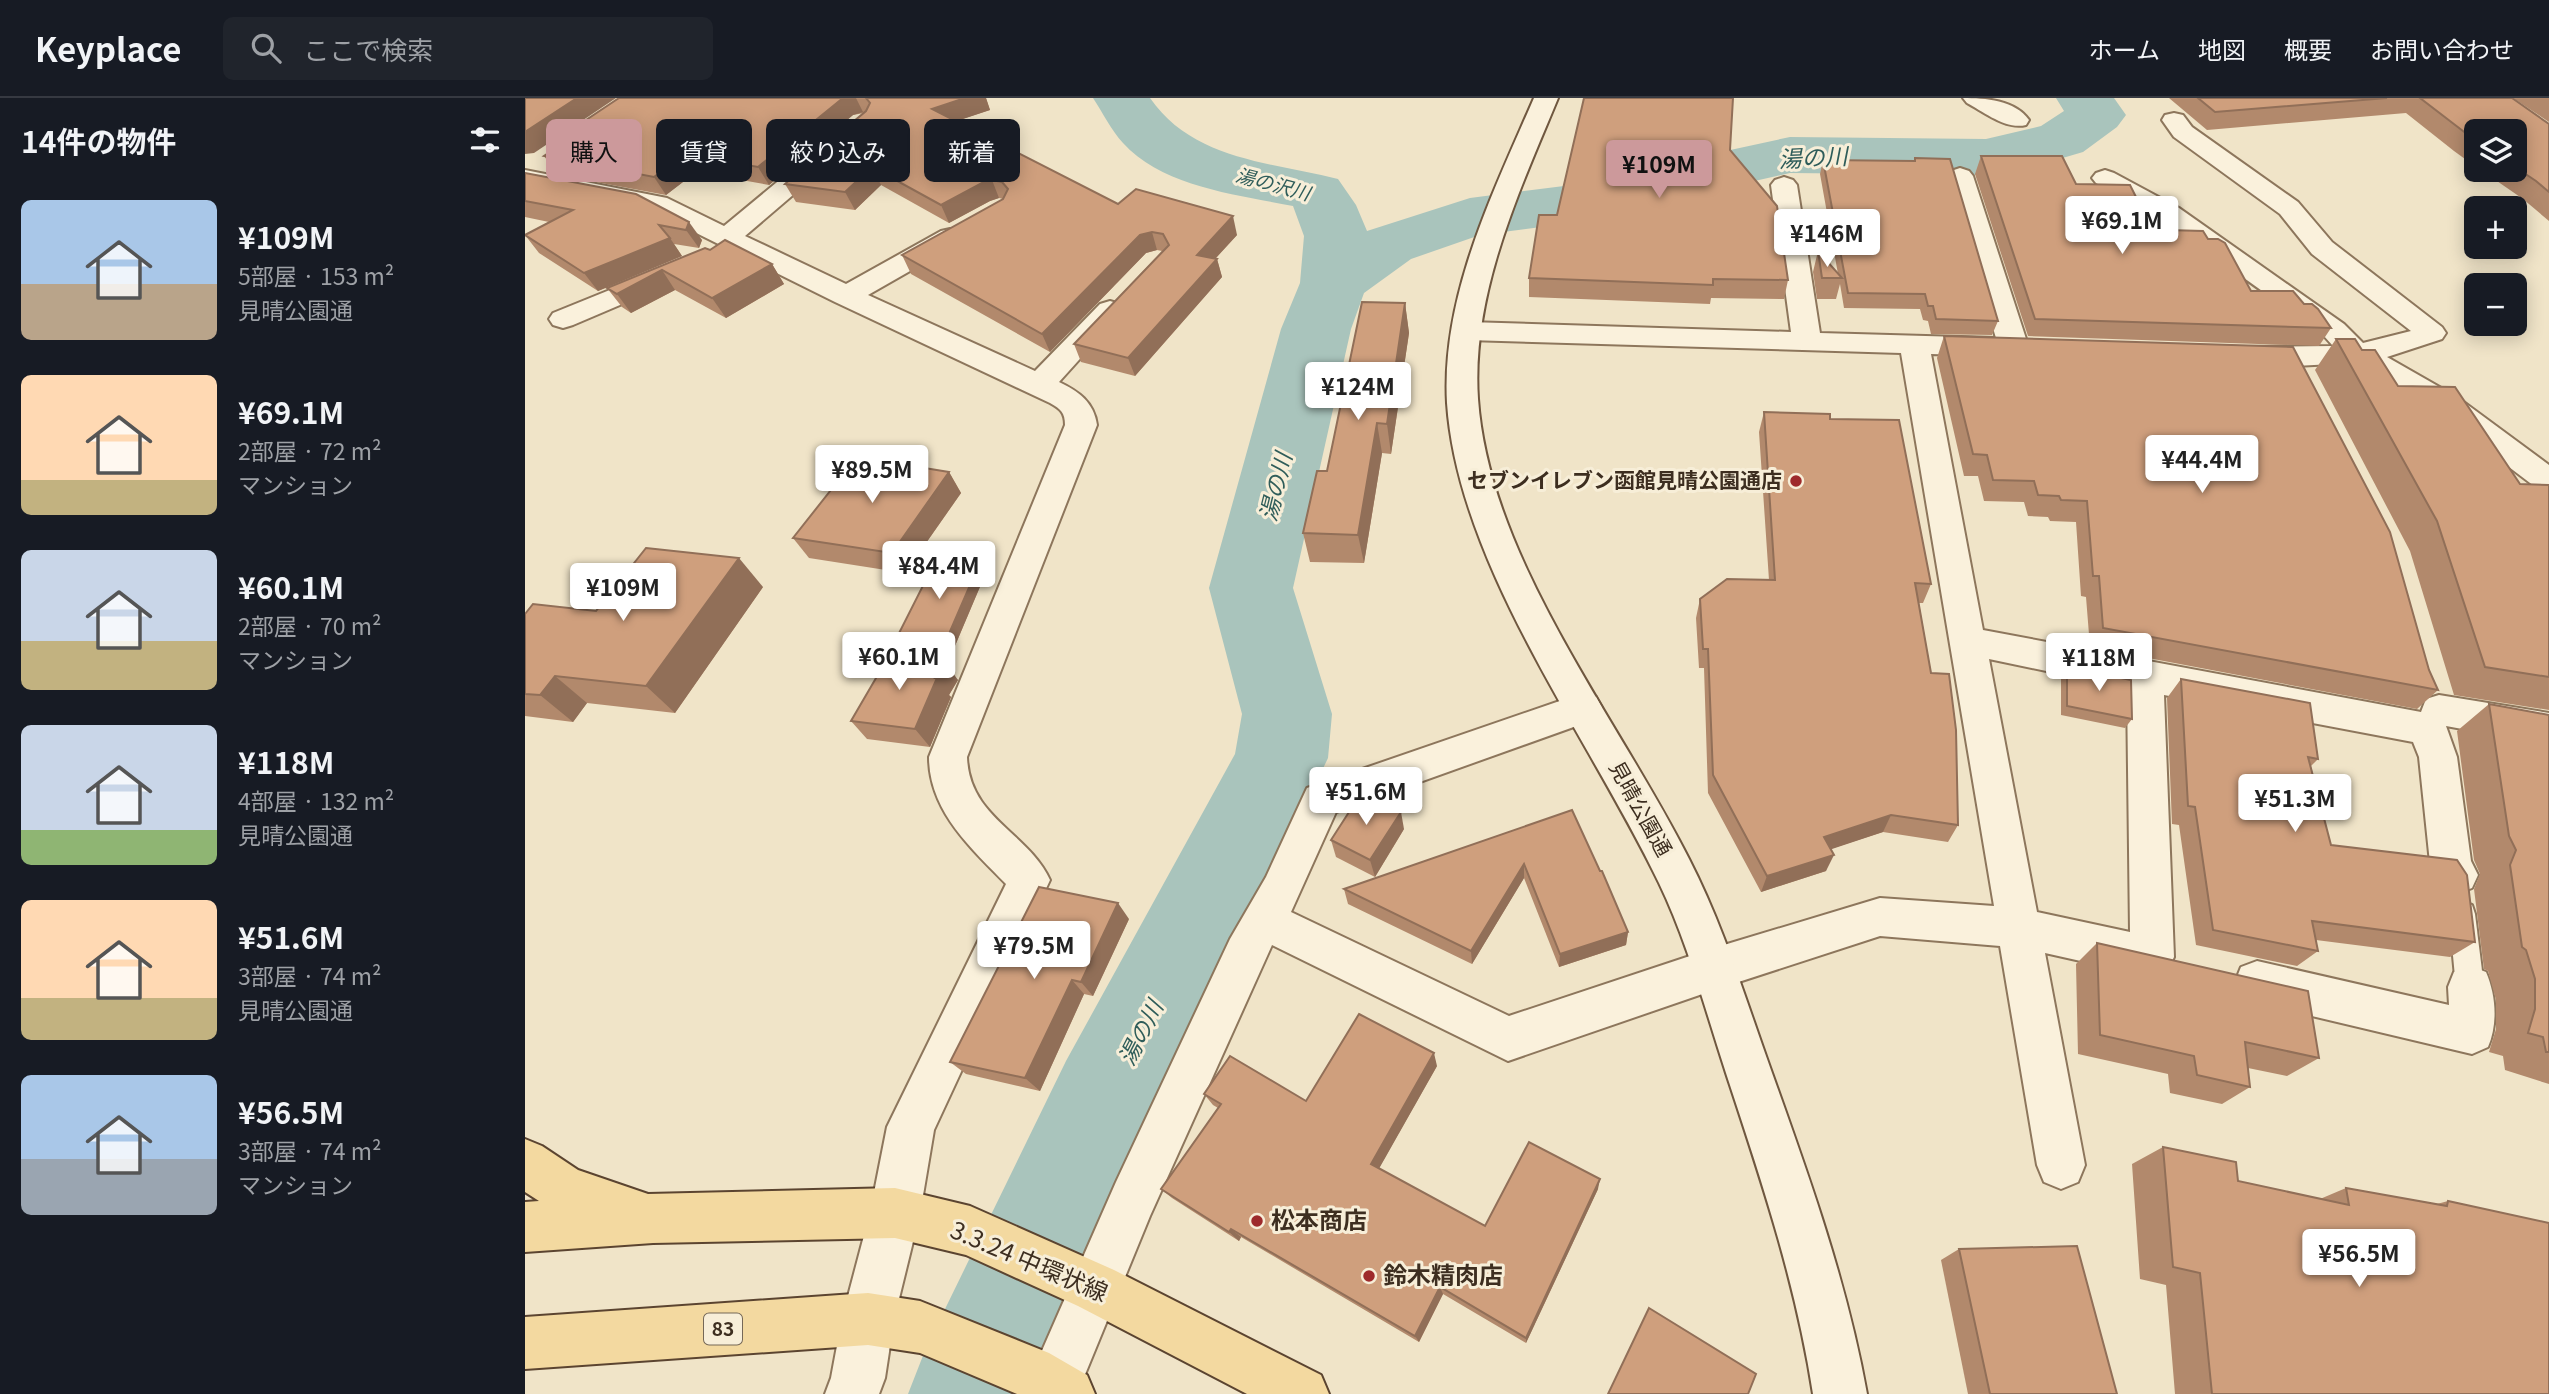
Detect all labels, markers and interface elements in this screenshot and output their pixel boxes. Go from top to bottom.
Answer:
search box [223,17,713,80]
text: Keyplace [35,24,181,72]
icon: search [247,29,285,67]
text: ここで検索 [303,30,433,67]
text: ホーム [2089,31,2160,66]
text: 地図 [2198,31,2246,66]
text: 概要 [2284,31,2332,66]
text: お問い合わせ [2370,31,2514,66]
text: 14件の物件 [21,118,176,162]
chip: 購入 [546,119,642,182]
chip: 賃貸 [656,119,752,182]
chip: 絞り込み [766,119,910,182]
chip: 新着 [924,119,1020,182]
map controls [2464,119,2527,336]
button: layers [2464,119,2527,182]
icon: filters [466,121,504,159]
water label: 湯の川 [1778,137,1851,175]
pin: ¥109M [1610,140,1708,200]
text: ¥109M [1622,146,1696,180]
water label: 湯の沢川 [1233,160,1316,206]
button: + [2464,196,2527,259]
pin: ¥69.1M [2065,197,2179,256]
text: ¥69.1M [2081,202,2163,236]
pin: ¥146M [1778,209,1876,269]
text: ¥109M [238,214,334,258]
text: ¥146M [1790,215,1864,249]
icon: home [77,228,161,312]
text: 5部屋 · 153 m² [238,258,394,292]
button: − [2464,273,2527,336]
text: 見晴公園通 [238,292,353,326]
pin: ¥124M [1309,362,1407,422]
text: ¥124M [1321,368,1395,402]
text: ¥69.1M [238,389,344,433]
icon: home [77,403,161,487]
text: 2部屋 · 72 m² [238,433,381,467]
pin: ¥44.4M [2145,436,2259,495]
text: ¥44.4M [2161,441,2243,475]
pin: ¥89.5M [815,446,929,505]
water label: 湯の川 [1249,446,1300,524]
text: ¥89.5M [831,451,913,485]
place label: セブンイレブン函館見晴公園通店 [1467,464,1782,494]
text: マンション [238,467,353,501]
marker: セブンイレブン函館見晴公園通店 [1788,473,1804,489]
pin: ¥84.4M [882,542,996,601]
text: ¥84.4M [898,547,980,581]
text: ¥60.1M [238,564,344,608]
pin: ¥109M [574,564,672,623]
text: ¥109M [586,569,660,603]
icon: home [77,578,161,662]
text: 2部屋 · 70 m² [238,608,381,642]
pin: ¥60.1M [842,632,956,692]
pin: ¥118M [2050,634,2148,693]
text: ¥60.1M [858,638,940,672]
text: ¥118M [2062,639,2136,673]
text: マンション [238,642,353,676]
text: ¥118M [238,739,334,783]
icon: home [77,753,161,837]
street label: 見晴公園通 [1603,755,1680,861]
pin: ¥51.6M [1309,768,1423,827]
text: ¥51.6M [1325,773,1407,807]
pin: ¥51.3M [2238,774,2352,834]
text: ¥51.3M [2254,780,2336,814]
text: 4部屋 · 132 m² [238,783,394,817]
text: 見晴公園通 [238,817,353,851]
text: ¥51.6M [238,914,344,958]
pin: ¥79.5M [977,922,1091,981]
text: ¥79.5M [993,927,1075,961]
icon: home [77,928,161,1012]
text: 3部屋 · 74 m² [238,958,381,992]
water label: 湯の川 [1108,991,1171,1071]
text: 見晴公園通 [238,992,353,1026]
text: ¥56.5M [238,1089,344,1133]
icon: home [77,1103,161,1187]
text: 3部屋 · 74 m² [238,1133,381,1167]
text: マンション [238,1167,353,1201]
place label: 松本商店 [1271,1201,1367,1236]
street label: 3.3.24 中環状線 [946,1211,1114,1309]
marker: 松本商店 [1249,1213,1265,1229]
pin: ¥56.5M [2302,1230,2416,1289]
text: ¥56.5M [2318,1235,2400,1269]
place label: 鈴木精肉店 [1383,1256,1503,1291]
marker: 鈴木精肉店 [1361,1268,1377,1284]
road number: 83 [704,1314,742,1344]

